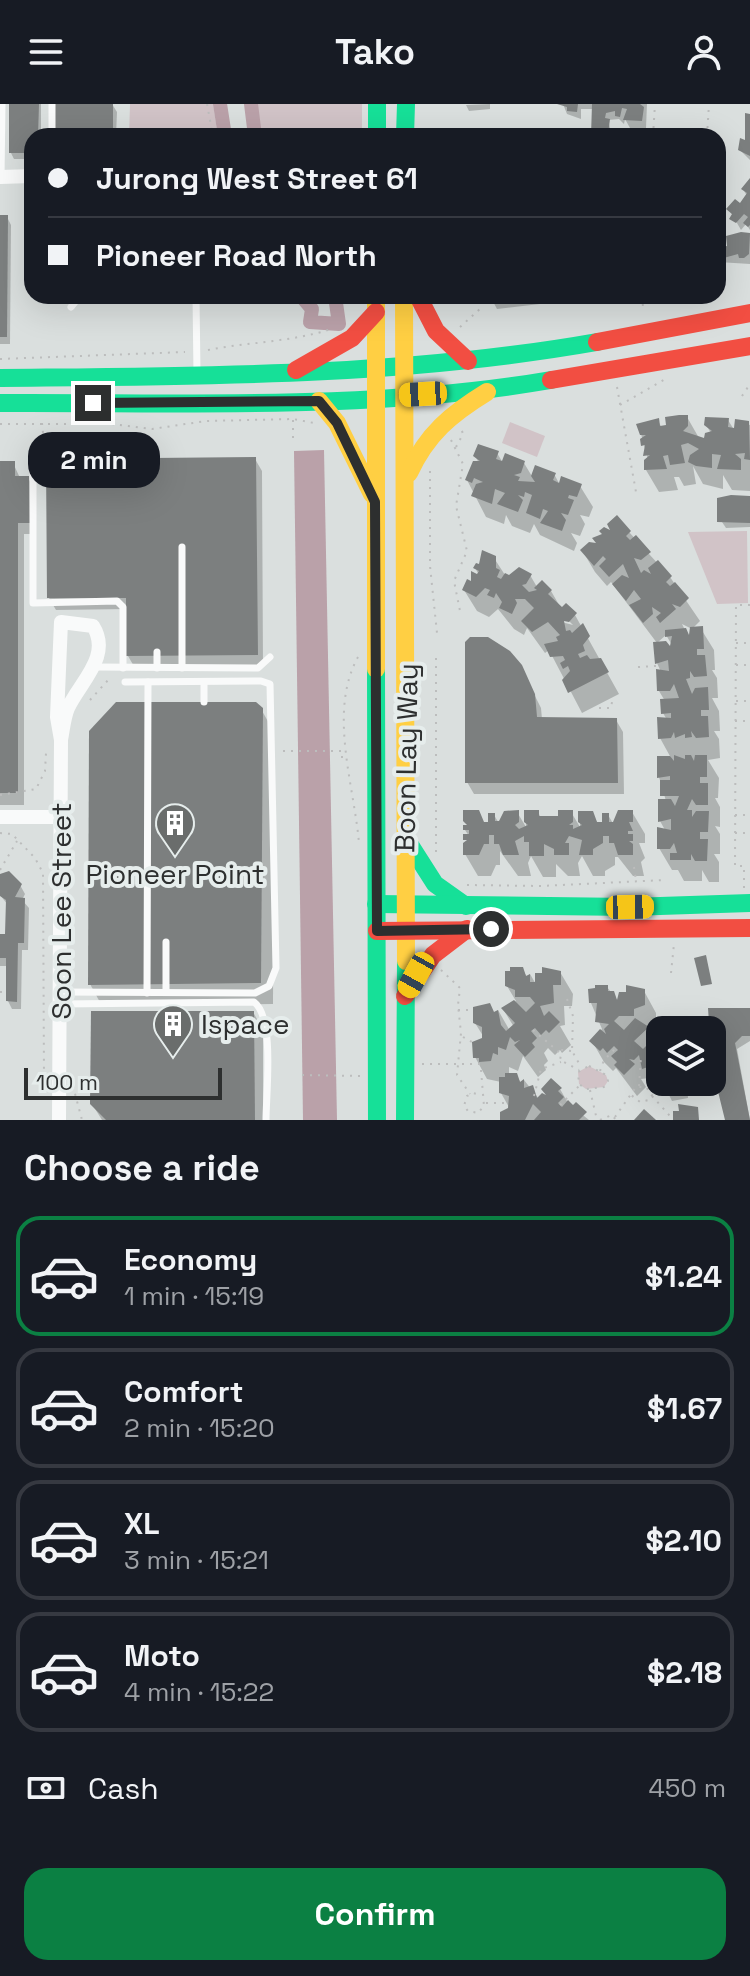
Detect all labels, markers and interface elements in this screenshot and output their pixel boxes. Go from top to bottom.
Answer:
text: Tako [335,29,415,75]
icon: menu [24,30,68,74]
icon: person [682,30,726,74]
text: Jurong West Street 61 [96,159,418,198]
text: Pioneer Road North [96,236,377,275]
car [398,381,448,407]
route end [75,385,111,421]
callout: 2 min [27,431,159,487]
text: 2 min [60,443,128,477]
street label: Boon Lay Way [386,663,426,853]
street label: Soon Lee Street [43,802,79,1020]
building icon: Pioneer Point [154,802,196,857]
place label: Pioneer Point [85,856,265,892]
car [606,895,654,919]
route start [473,911,509,947]
car [394,948,438,1002]
building icon: Ispace [152,1003,194,1058]
place label: Ispace [201,1006,290,1042]
map controls [646,1016,726,1096]
button: layers [646,1016,726,1096]
scale bar [24,1064,222,1100]
text: 100 m [36,1068,98,1096]
text: Choose a ride [24,1145,260,1191]
icon: car [28,1240,100,1312]
text: Economy [124,1240,257,1279]
text: $1.24 [645,1257,722,1296]
text: 1 min · 15:19 [124,1279,264,1313]
icon: car [28,1372,100,1444]
text: Comfort [124,1372,243,1411]
text: $1.67 [647,1389,722,1428]
text: 2 min · 15:20 [124,1411,275,1445]
icon: car [28,1504,100,1576]
text: XL [124,1504,160,1543]
text: $2.10 [646,1521,722,1560]
text: 3 min · 15:21 [124,1543,269,1577]
icon: car [28,1636,100,1708]
text: Moto [124,1636,200,1675]
text: $2.18 [647,1653,722,1692]
text: 4 min · 15:22 [124,1675,274,1709]
icon: cash [24,1766,68,1810]
text: Cash [88,1769,159,1808]
text: 450 m [648,1771,726,1805]
button: Confirm [24,1868,726,1960]

